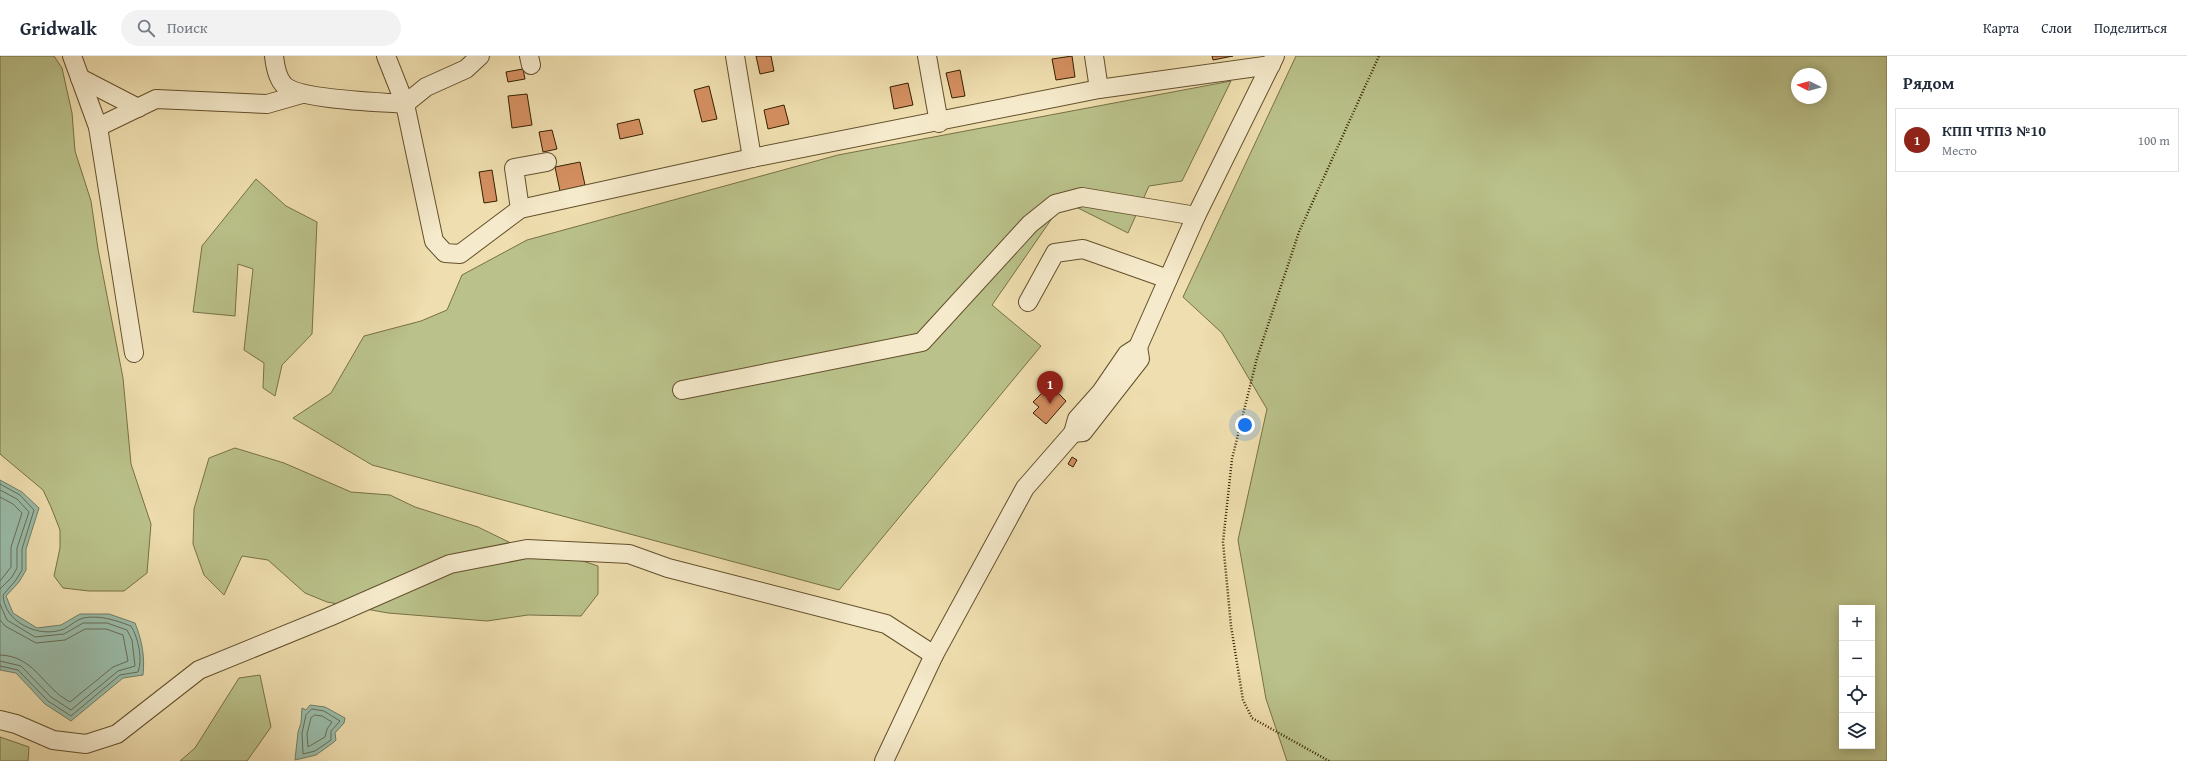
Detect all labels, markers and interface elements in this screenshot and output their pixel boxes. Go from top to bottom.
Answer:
search box [121,10,401,46]
text: Gridwalk [20,14,97,42]
icon: search [135,17,157,39]
text: Поиск [167,17,208,38]
text: Карта [1983,18,2019,38]
text: Слои [2041,18,2072,38]
text: Поделиться [2094,18,2167,38]
north arrow [1791,68,1827,104]
text: Рядом [1903,70,1954,95]
text: КПП ЧТПЗ №10 [1942,120,2046,141]
text: 1 [1914,131,1920,150]
text: 100 m [2138,131,2170,150]
text: Место [1942,141,1977,160]
pin: 1 [1037,371,1063,404]
your location [1235,415,1255,435]
map controls [1839,605,1875,749]
button: + [1839,605,1875,641]
button: − [1839,641,1875,677]
button: locate [1839,677,1875,713]
button: layers [1839,713,1875,749]

